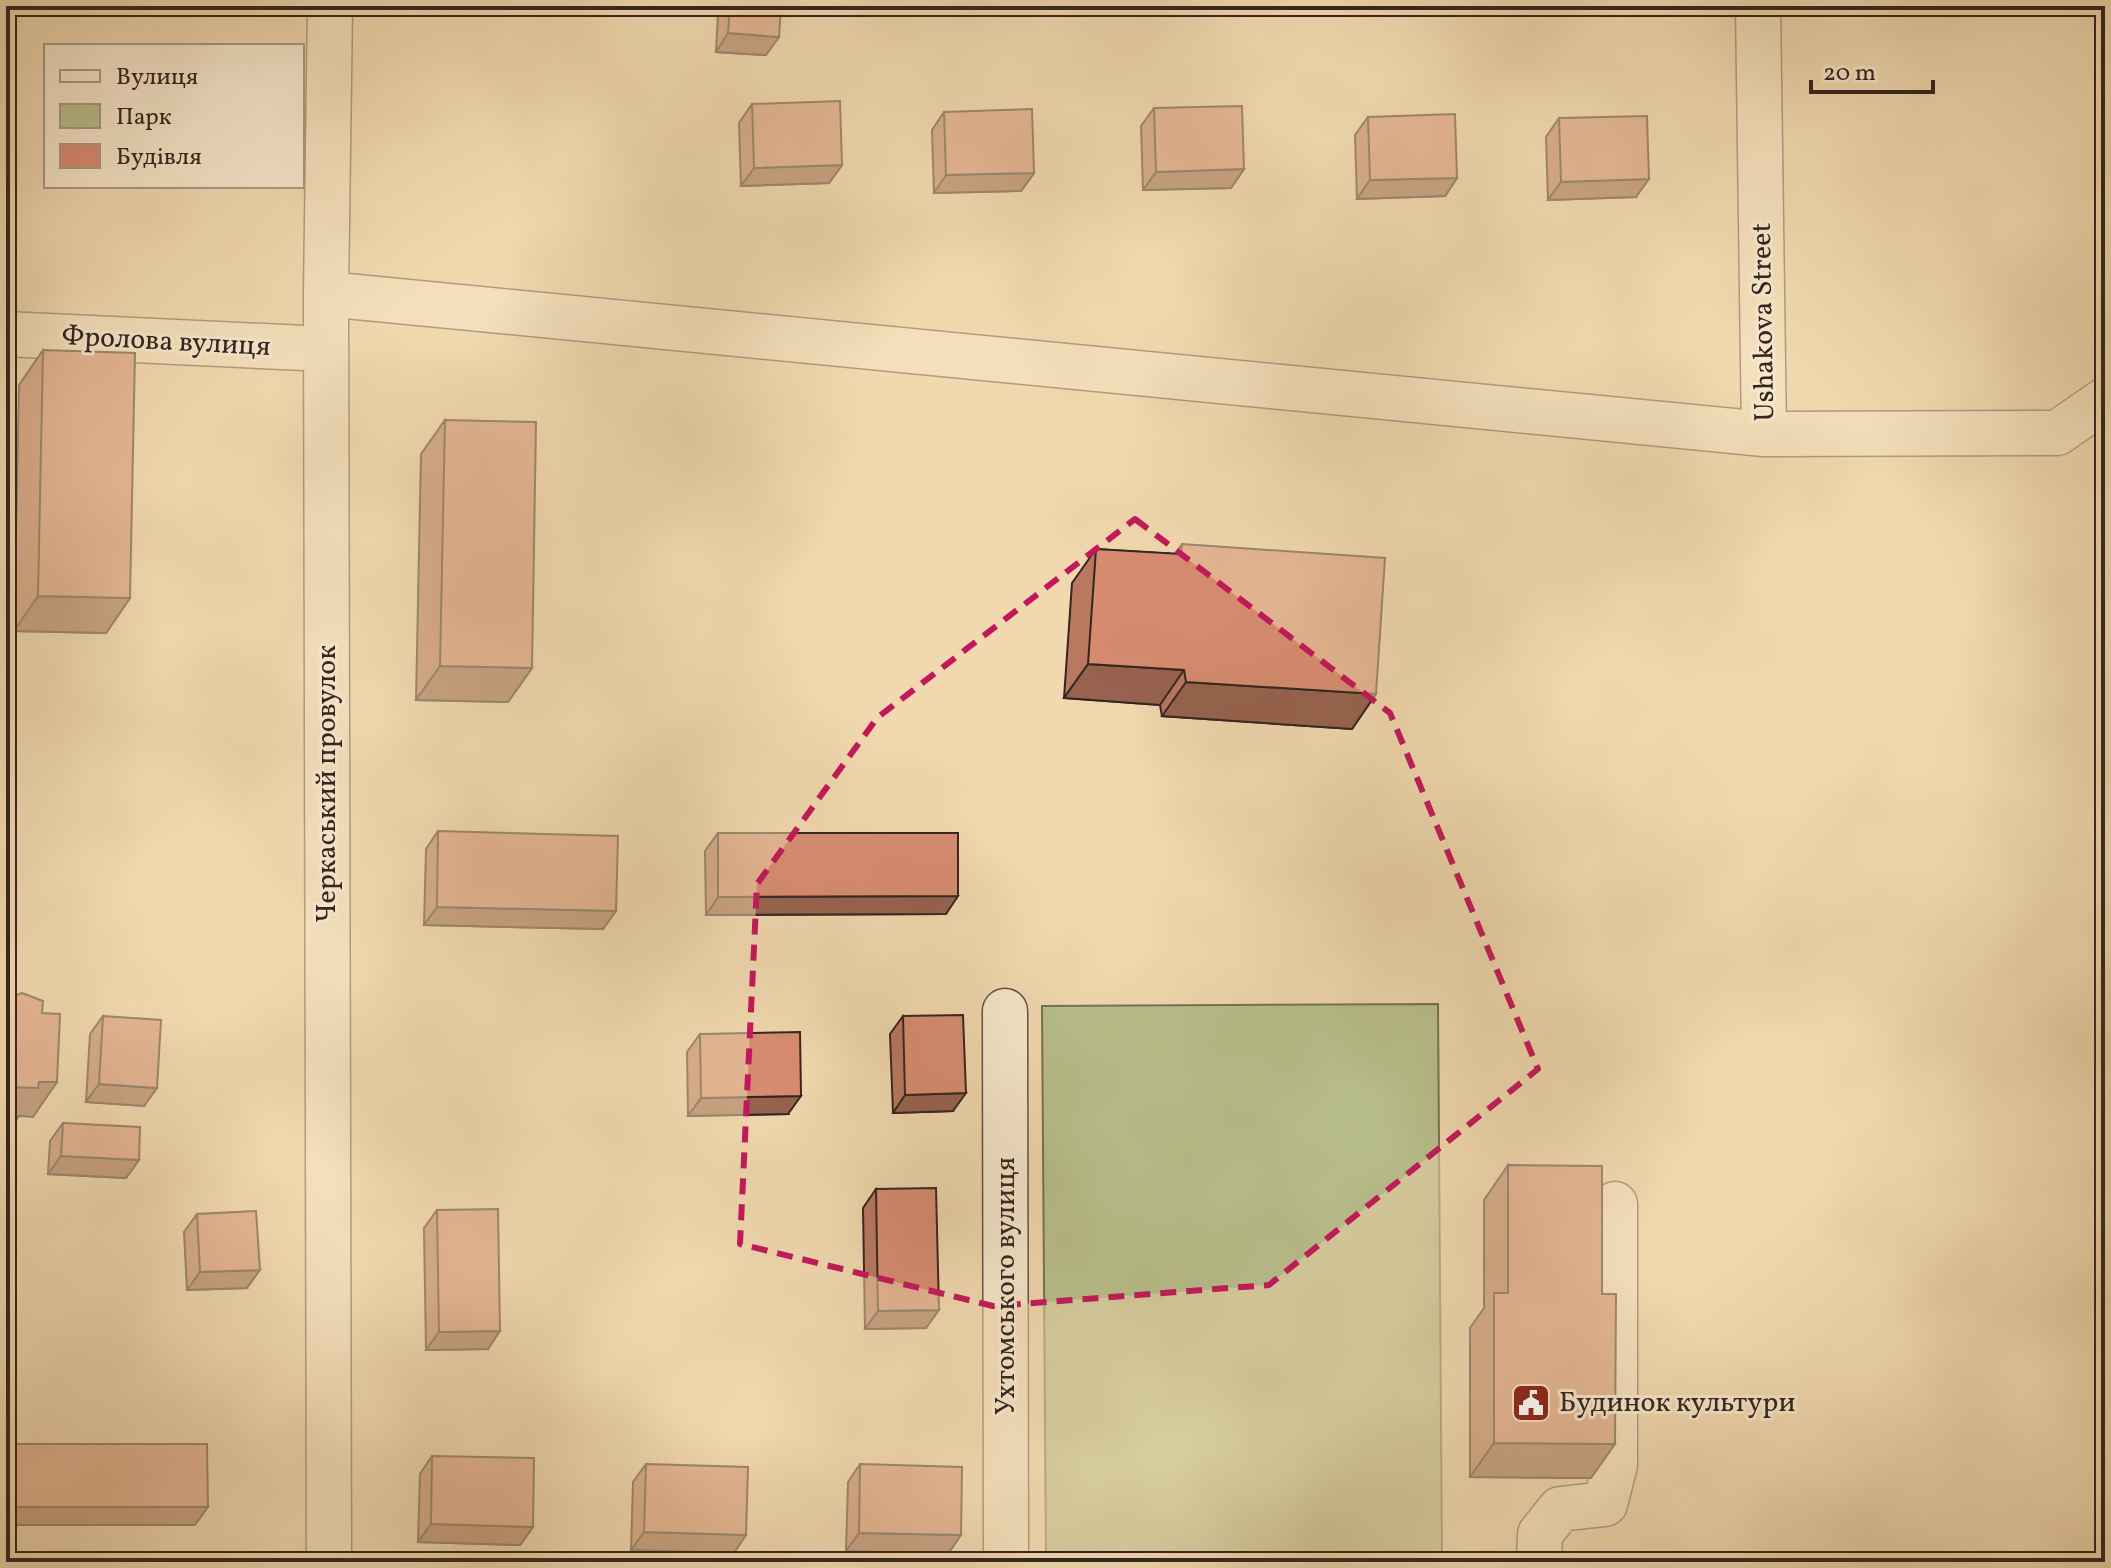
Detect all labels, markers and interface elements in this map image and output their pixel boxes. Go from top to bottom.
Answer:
legend [44,44,304,188]
scale bar [1811,44,1933,94]
text: 20 m [1823,57,1876,91]
text: Вулиця [116,61,198,95]
text: Парк [116,101,172,135]
text: Будівля [116,141,202,175]
street label: Ushakova Street [1743,222,1785,422]
street label: Фролова вулиця [61,317,271,367]
street label: Черкаський провулок [308,645,347,923]
street label: Ухтомського вулиця [987,1157,1026,1415]
public building icon: Будинок культури [1510,1382,1552,1424]
place label: Будинок культури [1559,1384,1795,1423]

